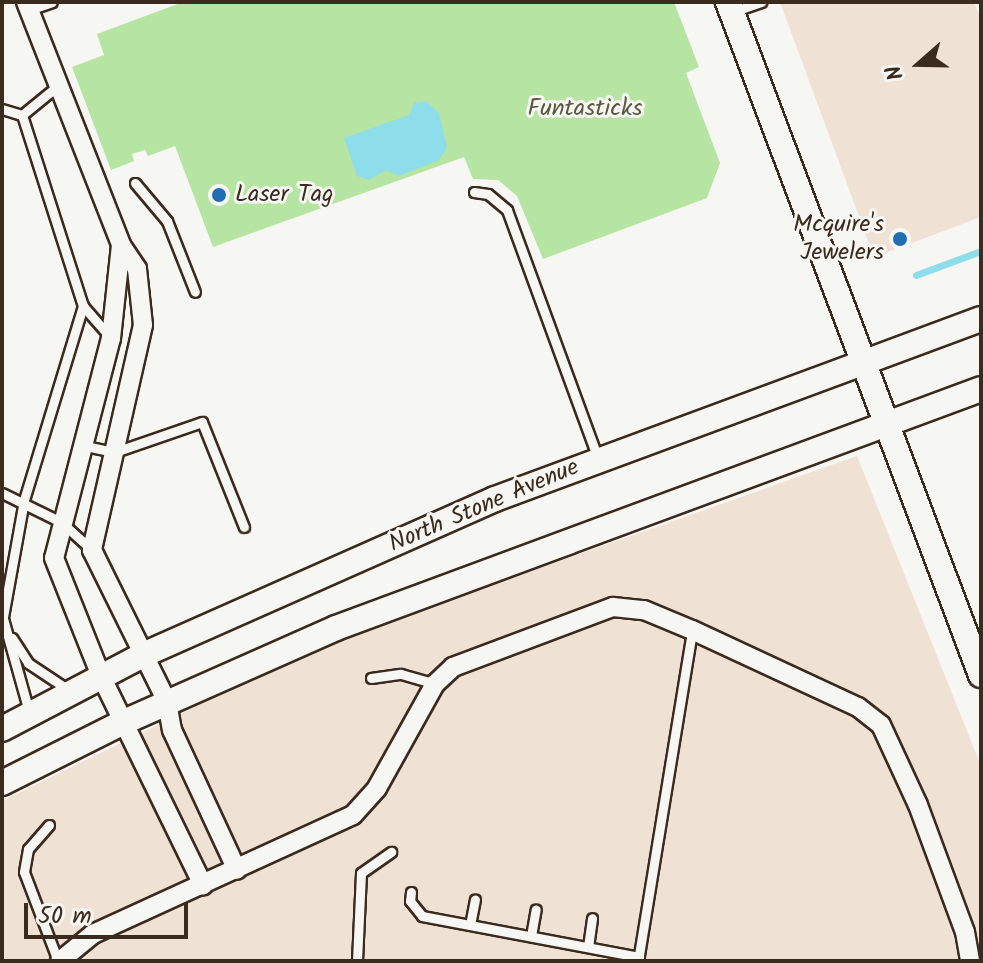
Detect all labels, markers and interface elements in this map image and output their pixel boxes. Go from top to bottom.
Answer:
north arrow [879,24,959,104]
text: N [877,60,915,85]
park label: Funtasticks [528,95,642,123]
place label: Laser Tag [235,181,333,209]
marker: Laser Tag [210,186,228,204]
place label: Mcquire's Jewelers [793,211,884,267]
marker: Mcquire's Jewelers [891,230,909,248]
street label: North Stone Avenue [385,453,583,559]
scale bar [28,887,192,937]
text: 50 m [38,897,92,936]

